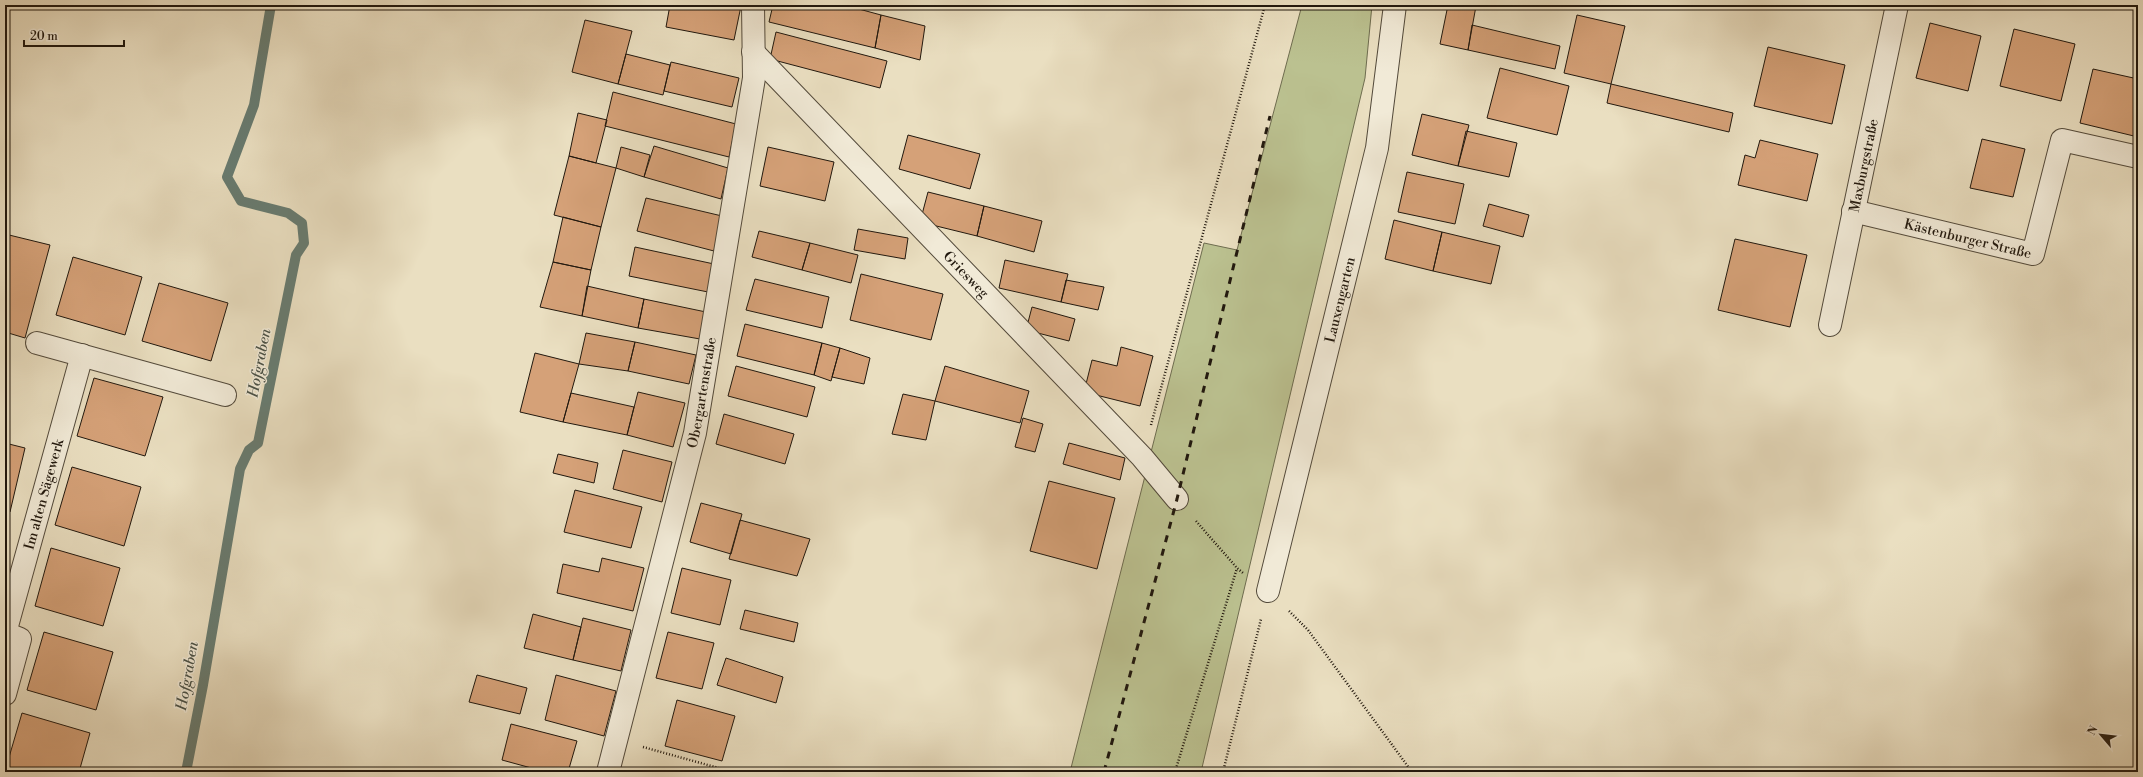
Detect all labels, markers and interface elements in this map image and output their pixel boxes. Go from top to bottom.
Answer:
scale bar [24,22,124,48]
text: 20 m [30,29,58,44]
street label: Maxburgstraße [1846,117,1883,214]
street label: Kästenburger Straße [1902,215,2033,263]
street label: Griesweg [939,247,993,303]
street label: Lauxengarten [1321,255,1360,345]
water label: Hofgraben [243,326,276,400]
street label: Obergartenstraße [683,336,721,450]
street label: Im alten Sägewerk [21,436,68,552]
water label: Hofgraben [172,640,203,713]
north arrow [2081,715,2121,755]
text: N [2085,723,2101,738]

